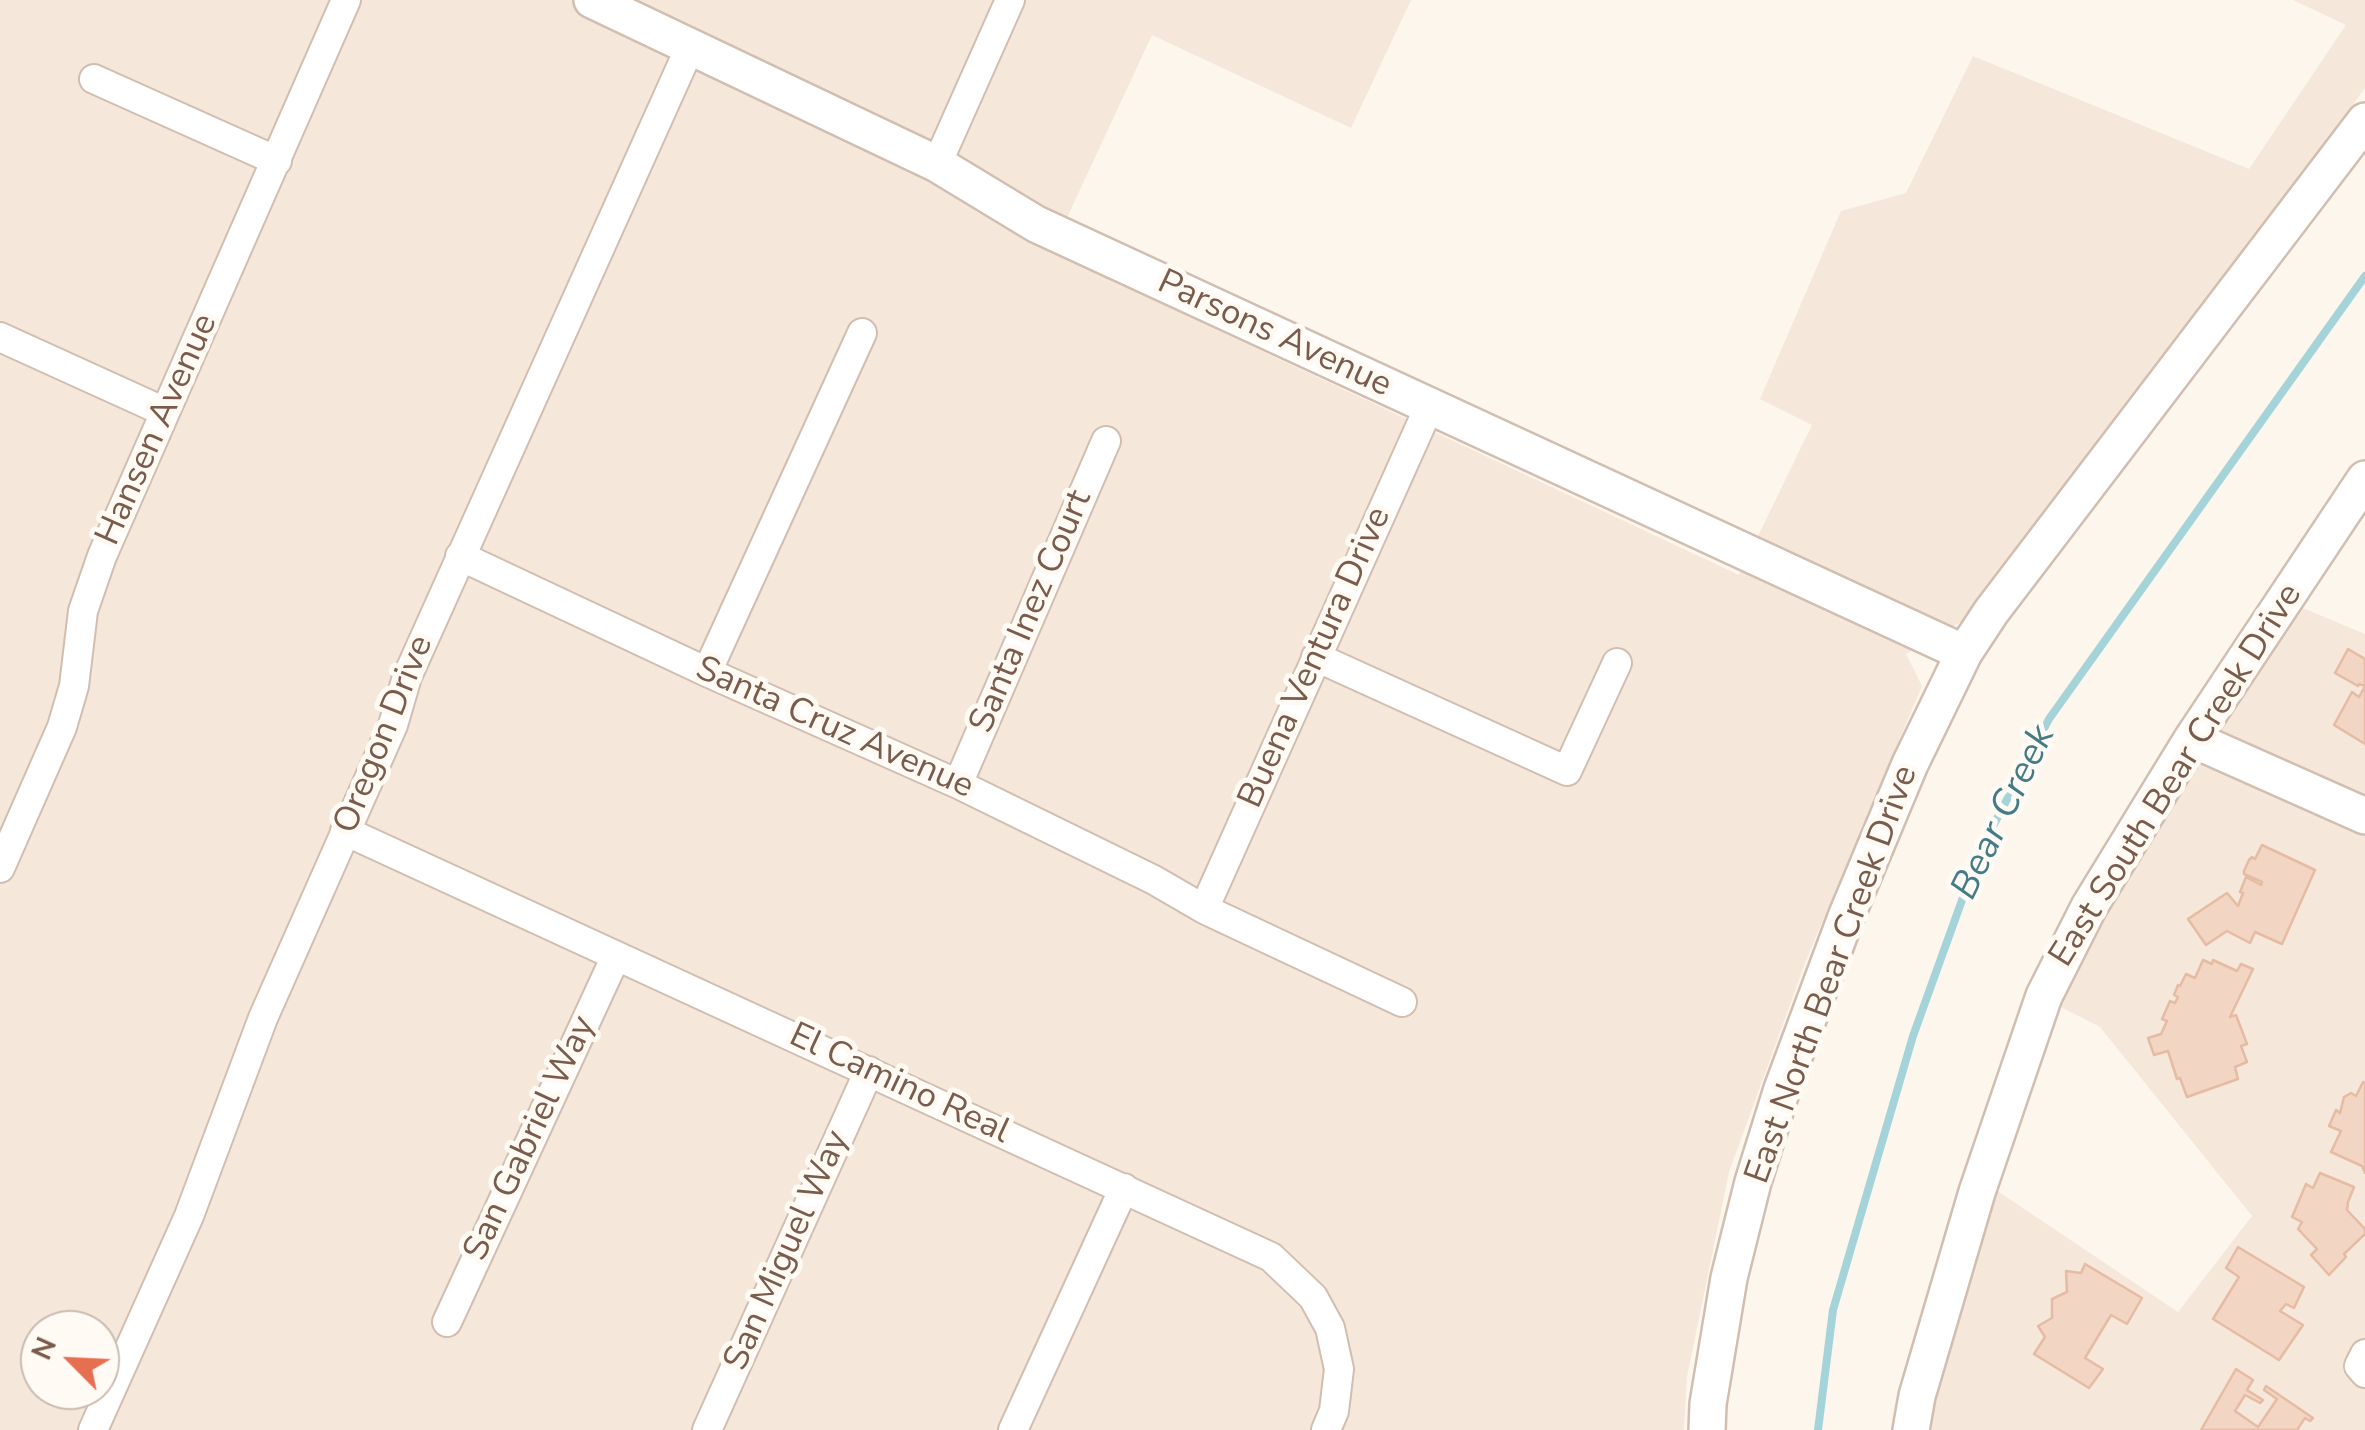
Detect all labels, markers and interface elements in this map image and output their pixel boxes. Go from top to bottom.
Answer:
street label: Parsons Avenue [1150,262,1398,408]
street label: Hansen Avenue [88,308,228,552]
street label: Santa Inez Court [962,484,1102,740]
street label: Buena Ventura Drive [1231,501,1401,815]
street label: East South Bear Creek Drive [2042,577,2312,975]
street label: Oregon Drive [326,630,444,840]
street label: Santa Cruz Avenue [689,649,979,809]
water label: Bear Creek [1943,719,2067,907]
street label: East North Bear Creek Drive [1738,760,1928,1190]
street label: San Gabriel Way [456,1010,606,1268]
street label: El Camino Real [782,1016,1016,1154]
street label: San Miguel Way [716,1125,860,1377]
north arrow [20,1310,120,1410]
text: N [23,1331,66,1366]

